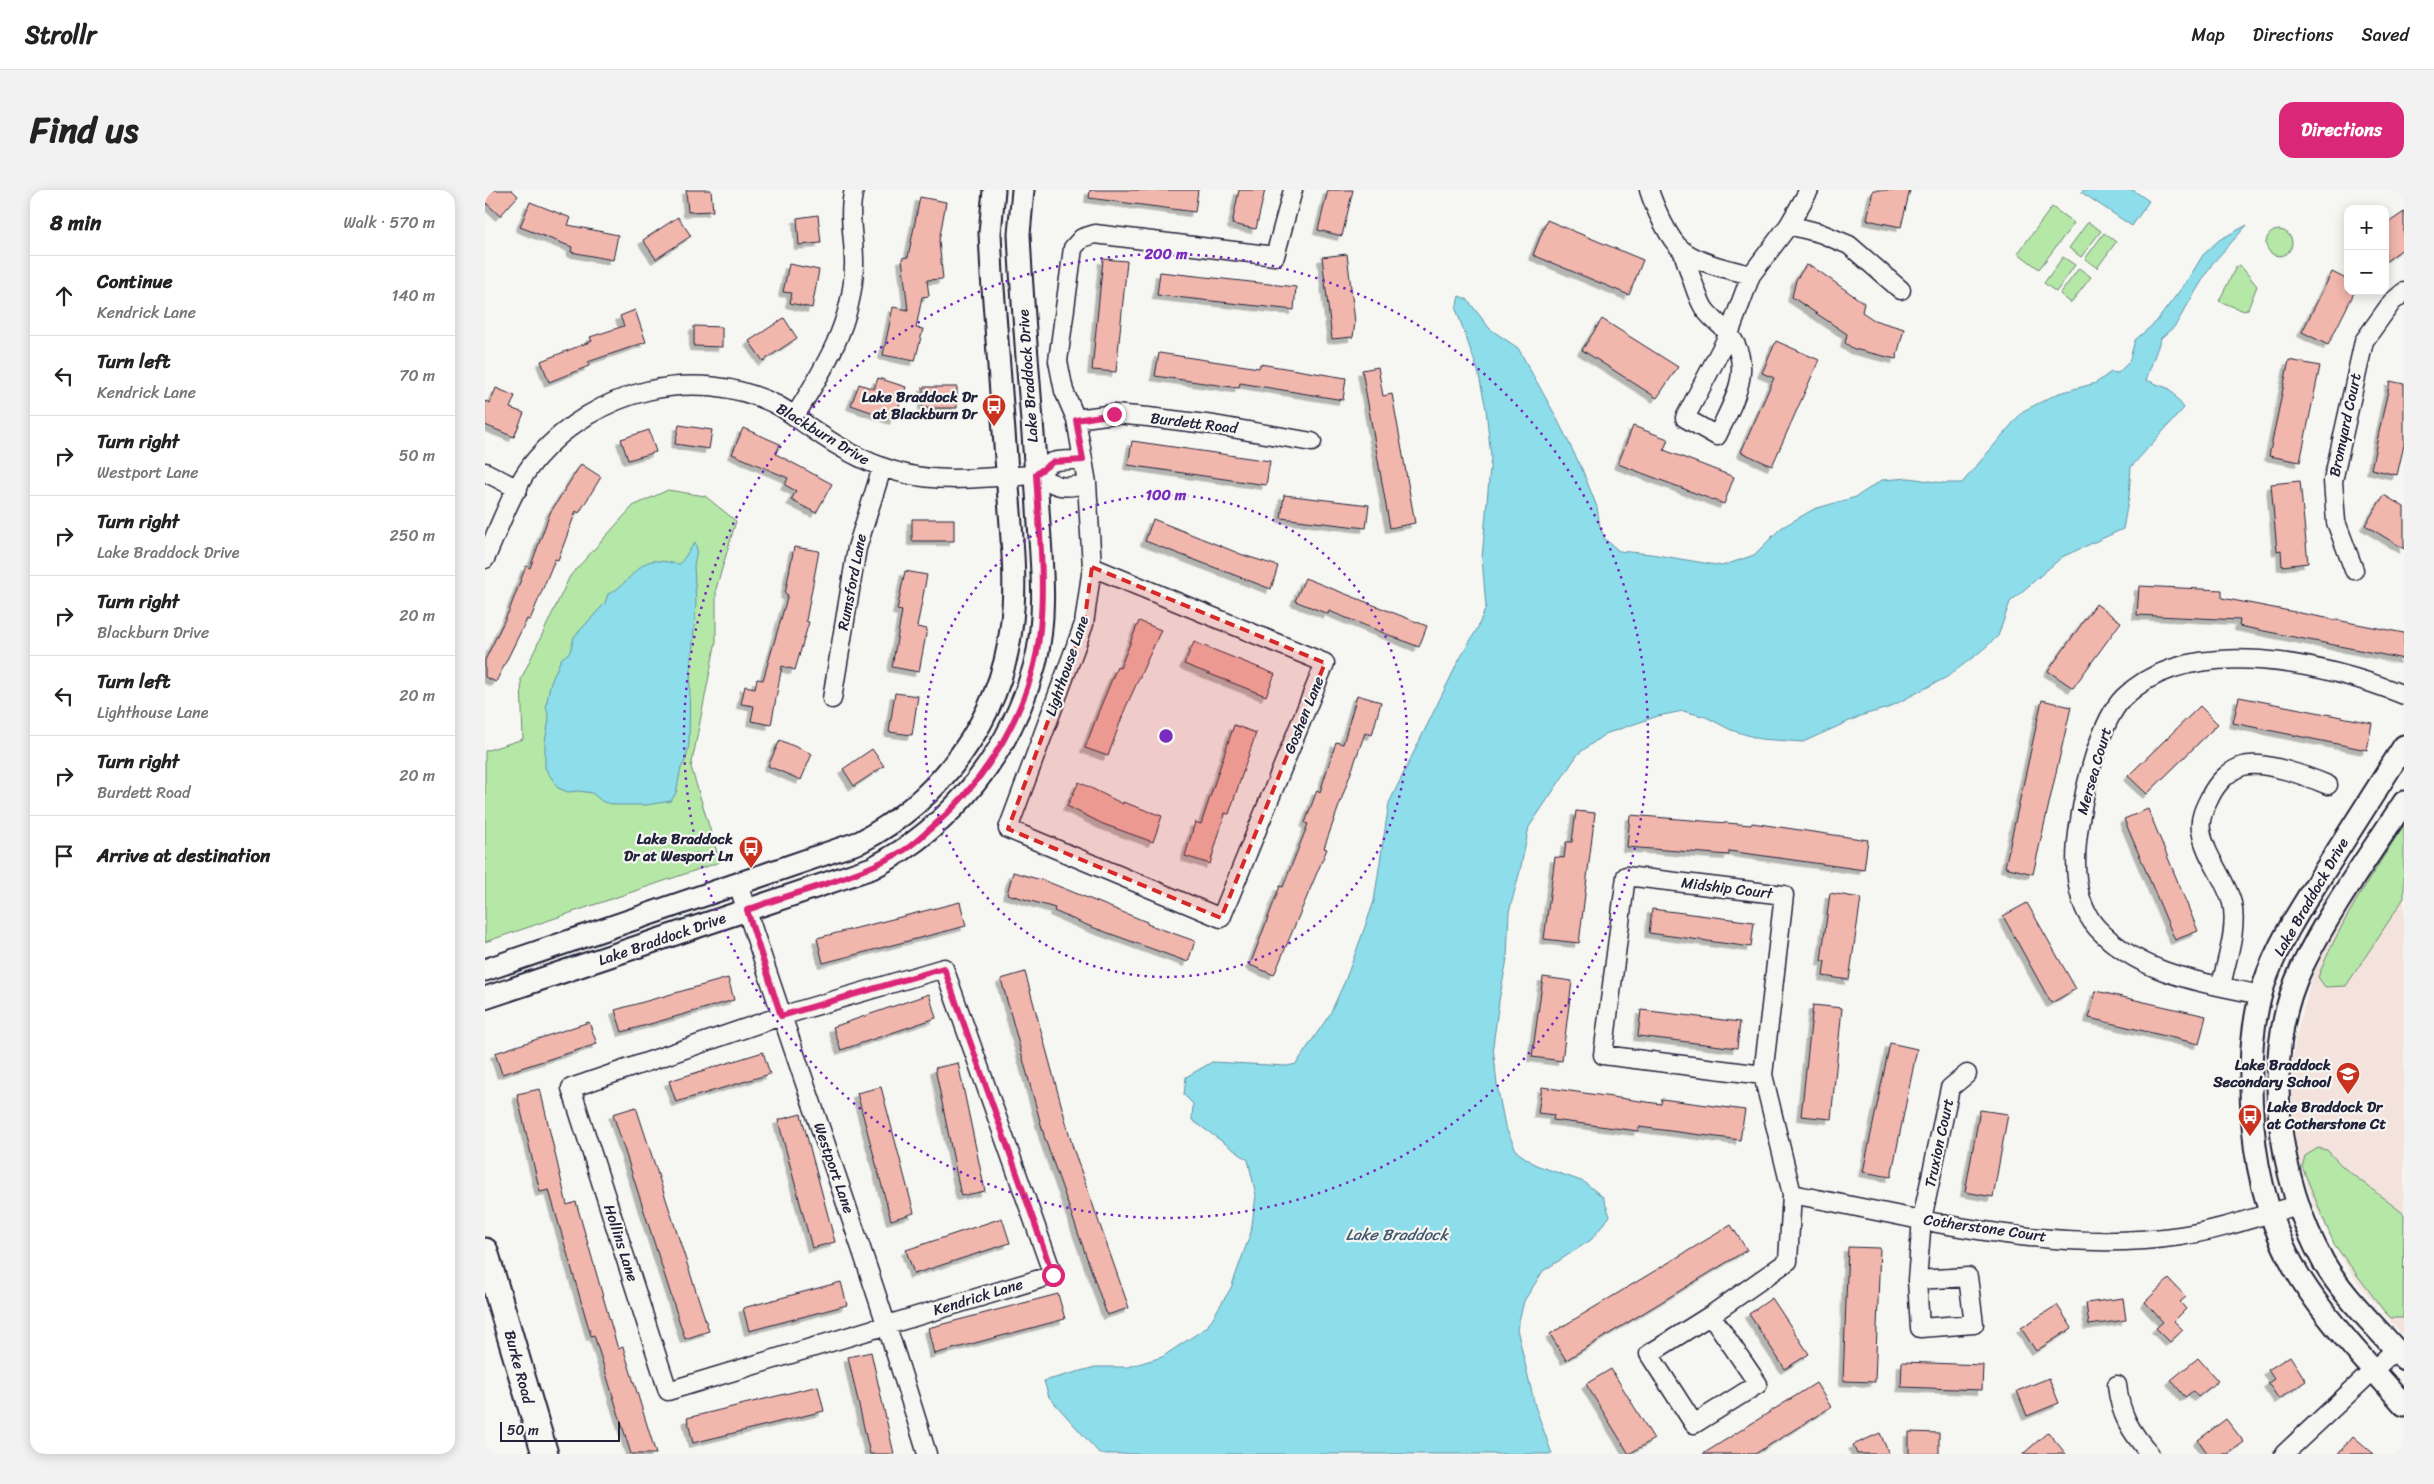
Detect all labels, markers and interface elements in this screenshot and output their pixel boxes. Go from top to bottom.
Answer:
text: Strollr [25,14,96,56]
text: Map [2192,19,2225,51]
text: Directions [2253,19,2334,51]
text: Saved [2362,19,2409,51]
text: Find us [30,99,138,161]
button: Directions [2279,102,2404,158]
text: 8 min [50,204,101,242]
map controls [2344,205,2389,295]
button: + [2344,205,2389,250]
text: Walk · 570 m [343,208,435,237]
text: 200 m [1143,241,1188,267]
button: − [2344,250,2389,295]
text: Continue [97,265,173,298]
text: 140 m [392,281,435,310]
icon: ahead [50,282,78,310]
text: Kendrick Lane [97,298,196,327]
street label: Lake Braddock Drive [1010,308,1046,444]
text: Turn left [97,345,170,378]
text: 70 m [399,361,435,390]
icon: left [50,362,78,390]
street label: Bromyard Court [2321,370,2369,479]
text: Kendrick Lane [97,378,196,407]
place label: Lake Braddock Dr at Blackburn Dr [862,384,979,427]
bus stop icon: Lake Braddock Dr at Blackburn Dr [981,393,1007,427]
street label: Blackburn Drive [771,396,875,472]
route end [1103,403,1126,426]
street label: Burdett Road [1149,405,1240,441]
text: Turn right [97,425,179,458]
text: 50 m [399,441,435,470]
icon: right [50,442,78,470]
text: Westport Lane [97,458,199,487]
text: 100 m [1146,482,1187,508]
text: Turn right [97,505,179,538]
text: 250 m [389,521,435,550]
icon: right [50,522,78,550]
street label: Rumsford Lane [830,531,874,633]
text: Lake Braddock Drive [97,538,239,567]
text: Turn right [97,585,179,618]
text: 20 m [399,601,435,630]
icon: right [50,602,78,630]
street label: Lighthouse Lane [1038,612,1096,720]
text: Blackburn Drive [97,618,209,647]
text: Turn left [97,665,170,698]
street label: Goshen Lane [1277,672,1331,758]
text: 20 m [399,681,435,710]
icon: left [50,682,78,710]
text: Lighthouse Lane [97,698,208,727]
street label: Mersea Court [2069,724,2119,818]
centre of rings [1157,727,1175,745]
text: Turn right [97,745,179,778]
text: 20 m [399,761,435,790]
icon: right [50,762,78,790]
text: Burdett Road [97,778,190,807]
place label: Lake Braddock Dr at Wesport Ln [624,826,734,869]
street label: Lake Braddock Drive [2266,833,2356,961]
bus stop icon: Lake Braddock Dr at Wesport Ln [738,835,764,869]
text: Arrive at destination [97,839,270,872]
icon: arrive [50,842,78,870]
street label: Midship Court [1680,869,1775,907]
street label: Lake Braddock Drive [595,905,729,973]
place label: Lake Braddock Secondary School [2212,1052,2332,1095]
school or university icon: Lake Braddock Secondary School [2335,1061,2361,1095]
place label: Lake Braddock Dr at Cotherstone Ct [2266,1094,2386,1137]
street label: Truxion Court [1917,1096,1961,1190]
bus stop icon: Lake Braddock Dr at Cotherstone Ct [2237,1103,2263,1137]
street label: Westport Lane [806,1119,862,1218]
street label: Hollins Lane [596,1201,646,1285]
street label: Cotherstone Court [1922,1207,2048,1250]
water label: Lake Braddock [1346,1220,1450,1249]
route start [1042,1264,1065,1287]
street label: Kendrick Lane [930,1271,1026,1323]
street label: Burke Road [497,1327,542,1408]
text: 50 m [507,1418,539,1443]
scale bar [500,1419,620,1442]

